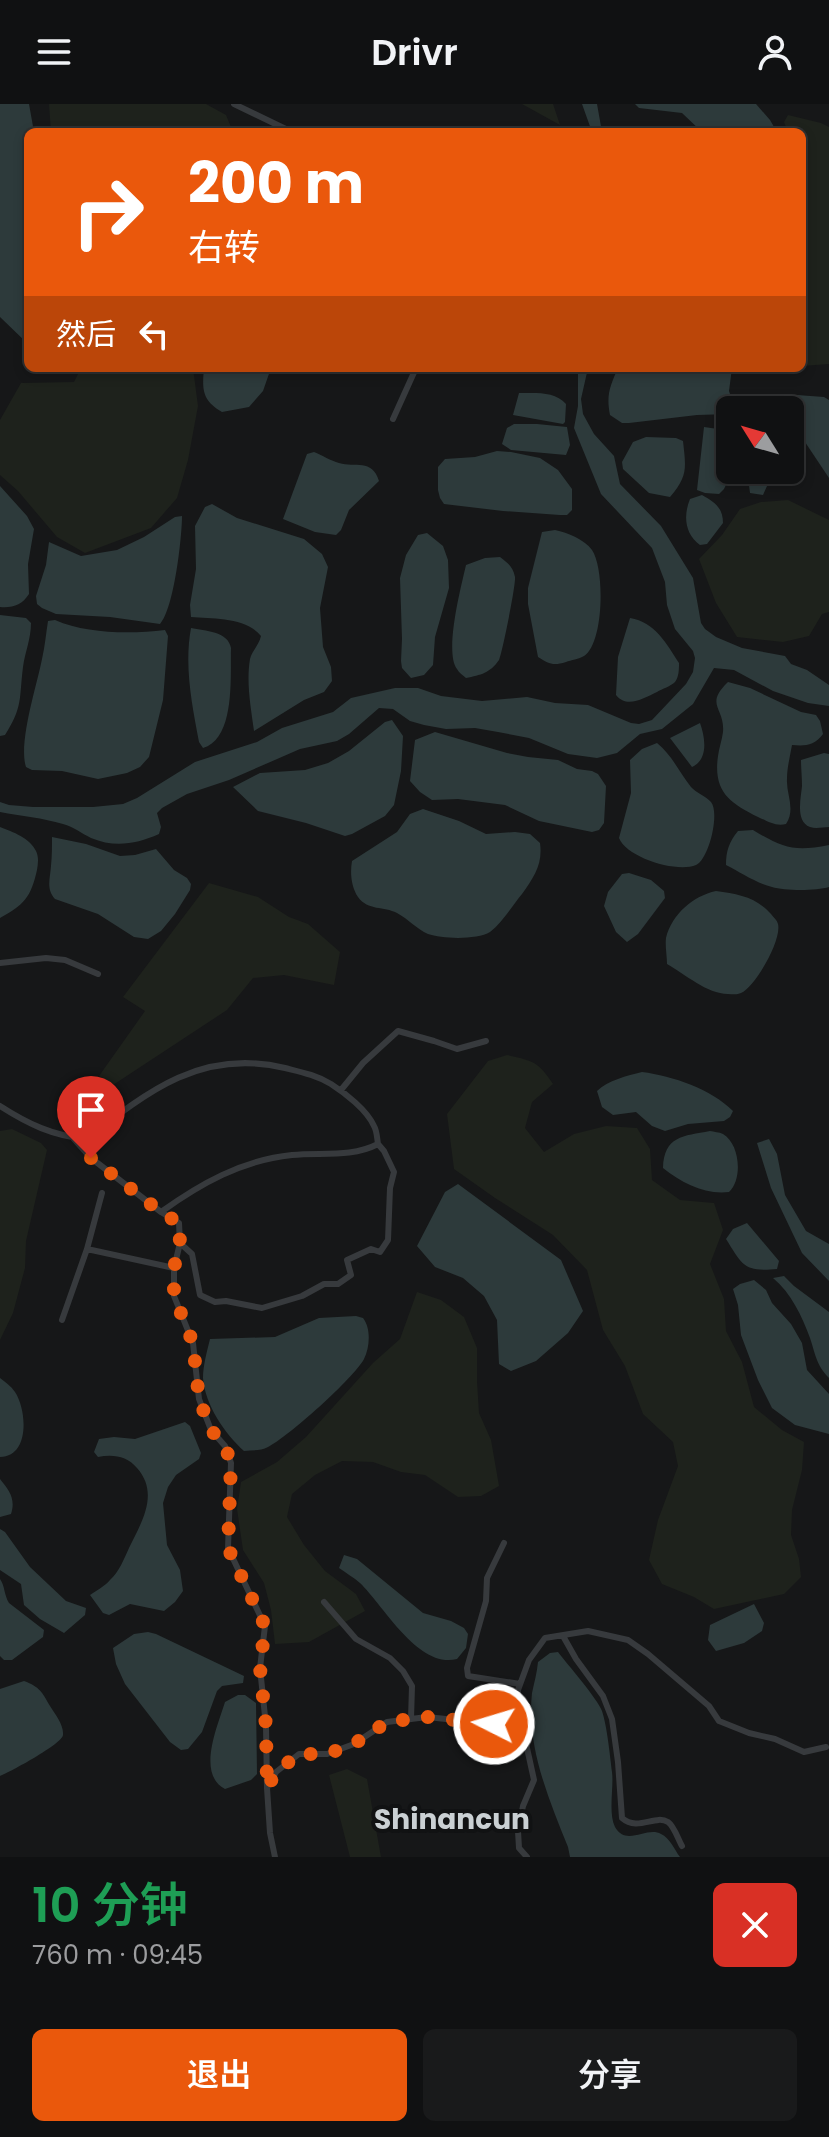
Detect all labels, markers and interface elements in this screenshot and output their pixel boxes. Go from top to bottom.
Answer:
text: Drivr [371,27,458,78]
icon: menu [32,30,76,74]
icon: person [753,30,797,74]
text: 200 m [188,144,364,223]
icon: right [56,160,160,264]
text: 右转 [188,222,260,273]
icon: left [132,312,176,356]
text: 然后 [56,313,116,356]
north arrow [716,396,804,484]
map controls [716,396,804,484]
pin [57,1076,125,1158]
icon: arrive [69,1088,113,1132]
position arrow [452,1682,536,1766]
district label: Shinancun [374,1800,530,1839]
text: 10 分钟 [32,1872,188,1939]
button: close [713,1883,797,1967]
text: 760 m · 09:45 [32,1937,203,1973]
button: 退出 [32,2029,407,2121]
button: 分享 [423,2029,797,2121]

